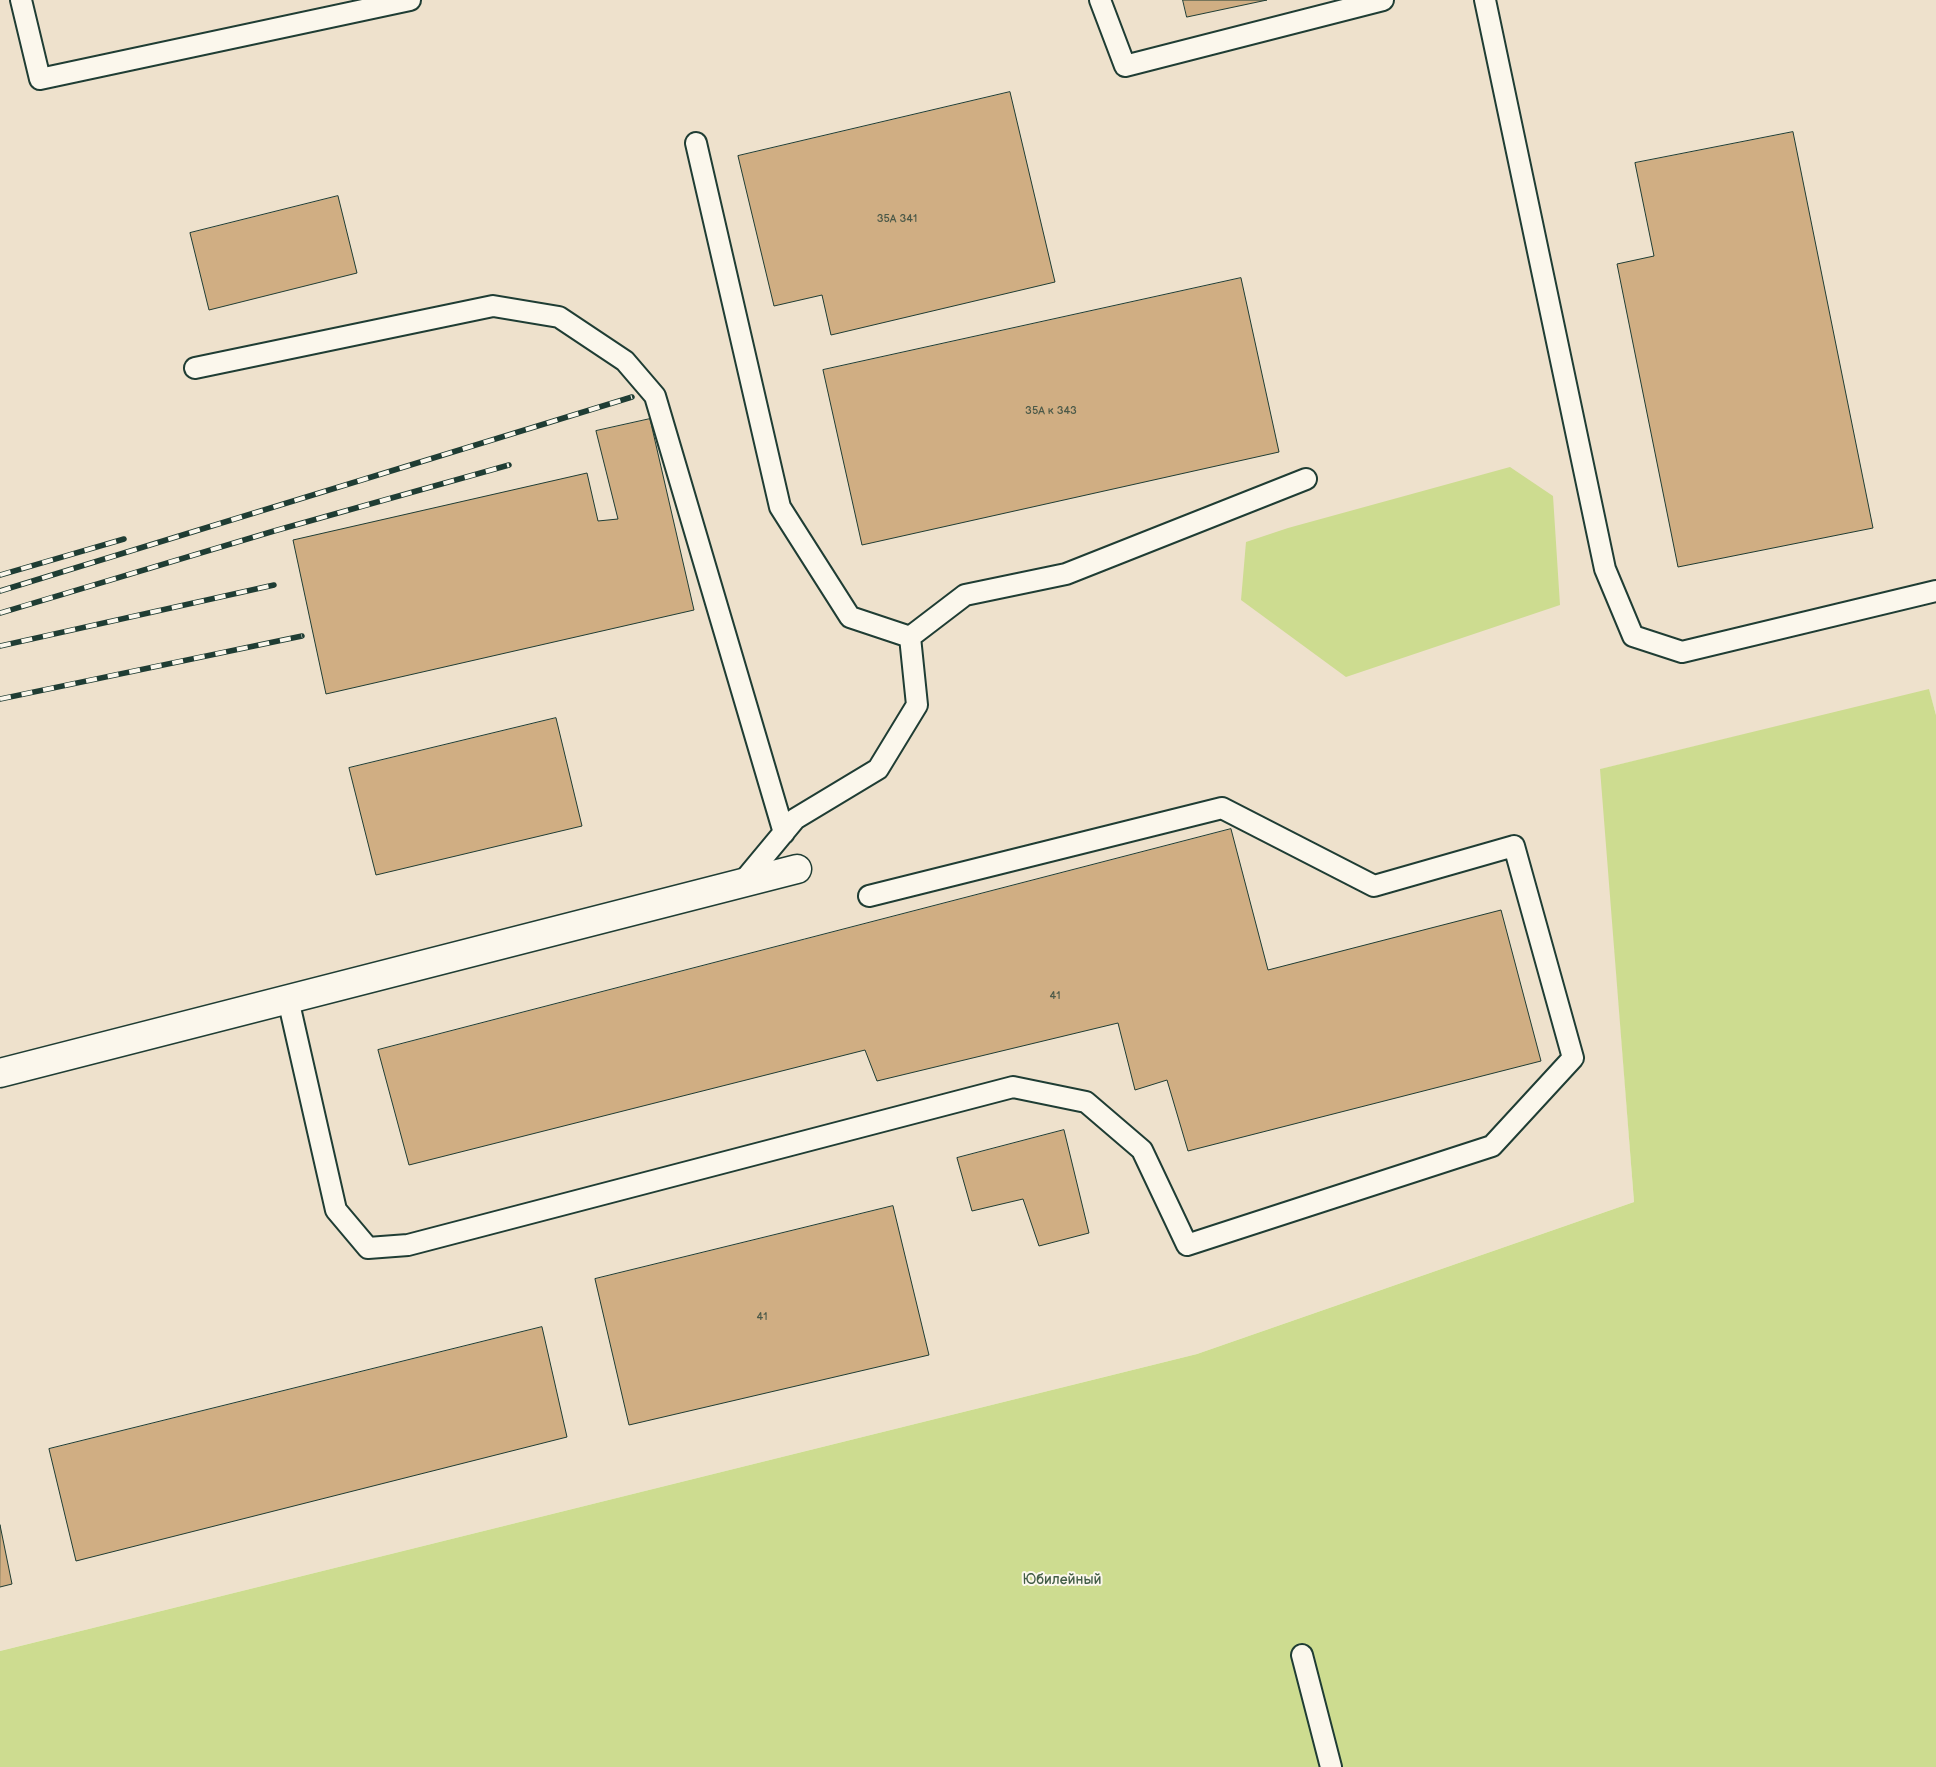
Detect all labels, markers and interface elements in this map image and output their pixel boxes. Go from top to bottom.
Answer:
house number: 35А 341 [877,212,917,226]
house number: 35А к 343 [1025,404,1077,418]
house number: 41 [1050,989,1060,1003]
house number: 41 [757,1310,767,1324]
park label: Юбилейный [1023,1572,1101,1588]

